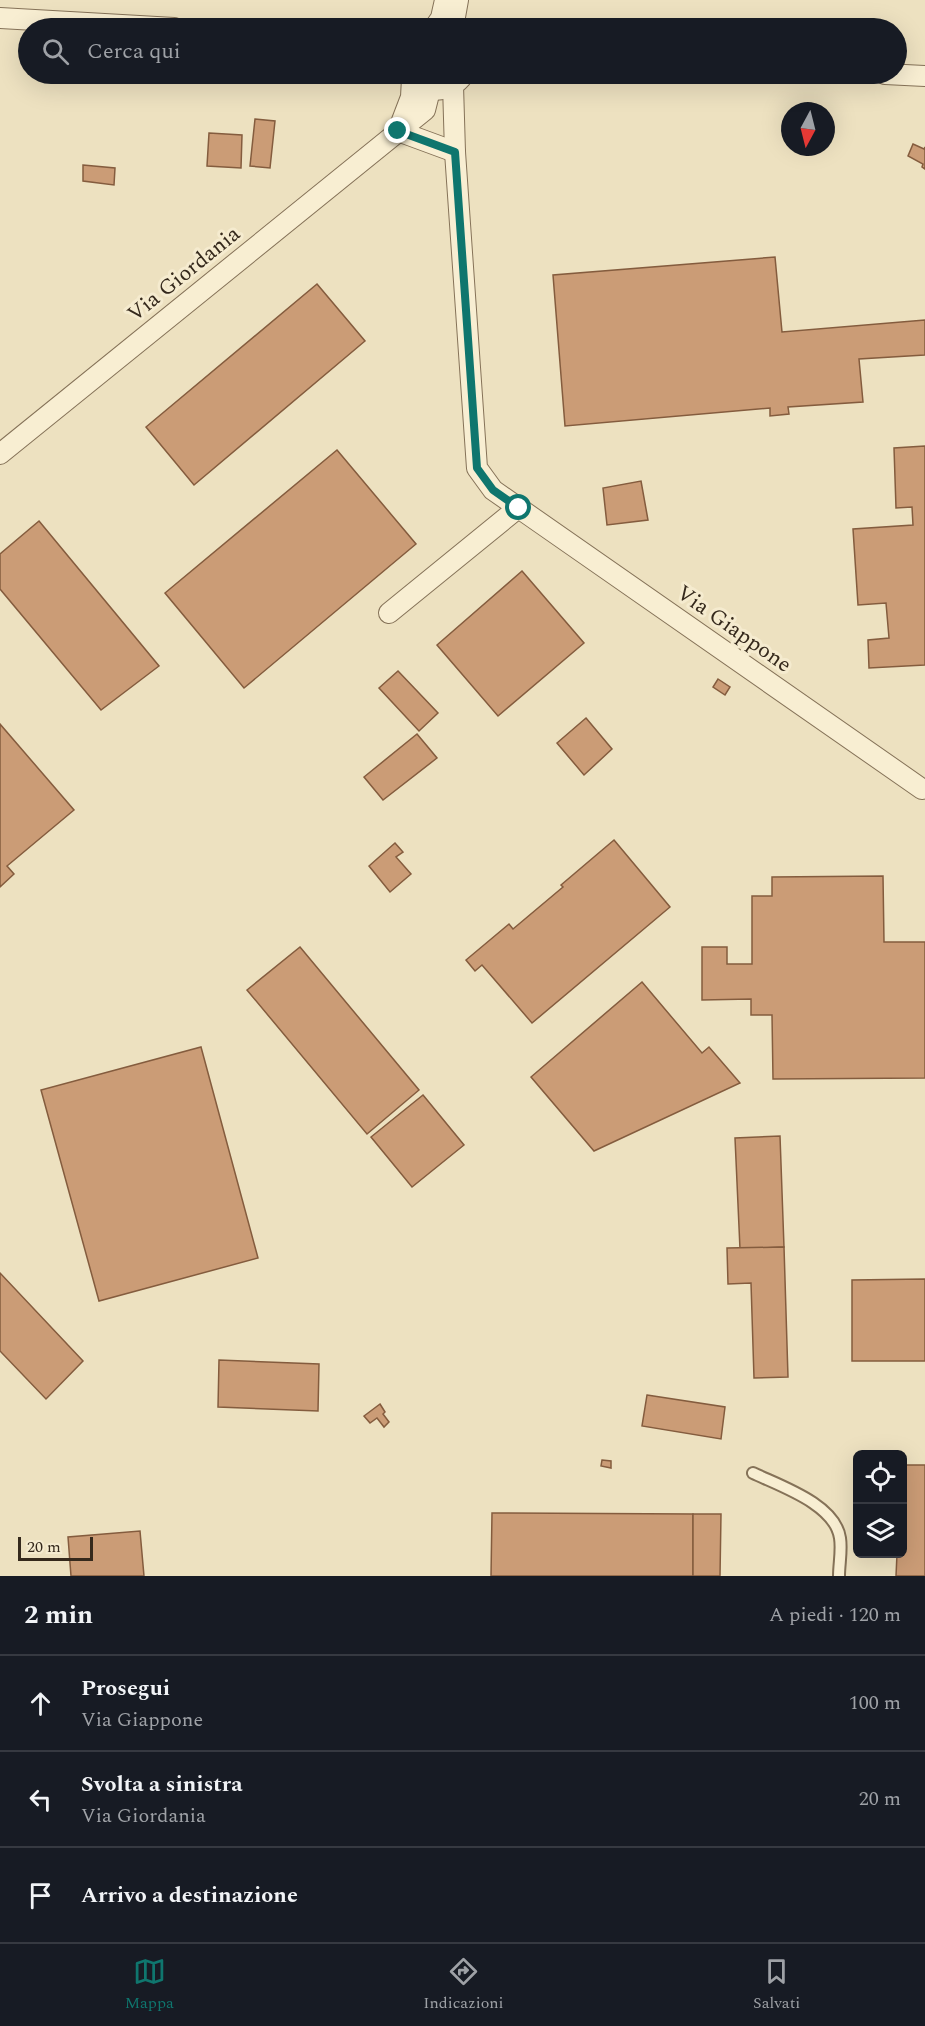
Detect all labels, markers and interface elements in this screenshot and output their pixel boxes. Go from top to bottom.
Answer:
search box [18,18,907,84]
icon: search [39,35,72,68]
text: Cerca qui [87,35,181,68]
north arrow [781,102,835,156]
route end [384,117,410,143]
street label: Via Giordania [120,218,248,330]
route start [505,494,531,520]
street label: Via Giappone [670,577,798,681]
map controls [853,1450,907,1558]
button: locate [853,1450,907,1504]
button: layers [853,1504,907,1558]
scale bar [18,1534,93,1562]
text: 20 m [27,1535,61,1559]
text: 2 min [24,1595,93,1635]
text: A piedi · 120 m [769,1600,901,1630]
text: Prosegui [81,1672,170,1705]
icon: ahead [24,1687,57,1720]
text: 100 m [849,1688,901,1718]
text: Via Giappone [81,1705,203,1735]
text: Svolta a sinistra [81,1768,243,1801]
icon: left [24,1783,57,1816]
text: 20 m [859,1784,901,1814]
text: Via Giordania [81,1801,206,1831]
icon: arrive [24,1879,57,1912]
text: Arrivo a destinazione [81,1879,298,1912]
tab: Mappa [125,1955,174,2015]
tab: Indicazioni [423,1955,504,2015]
tab: Salvati [753,1955,800,2015]

